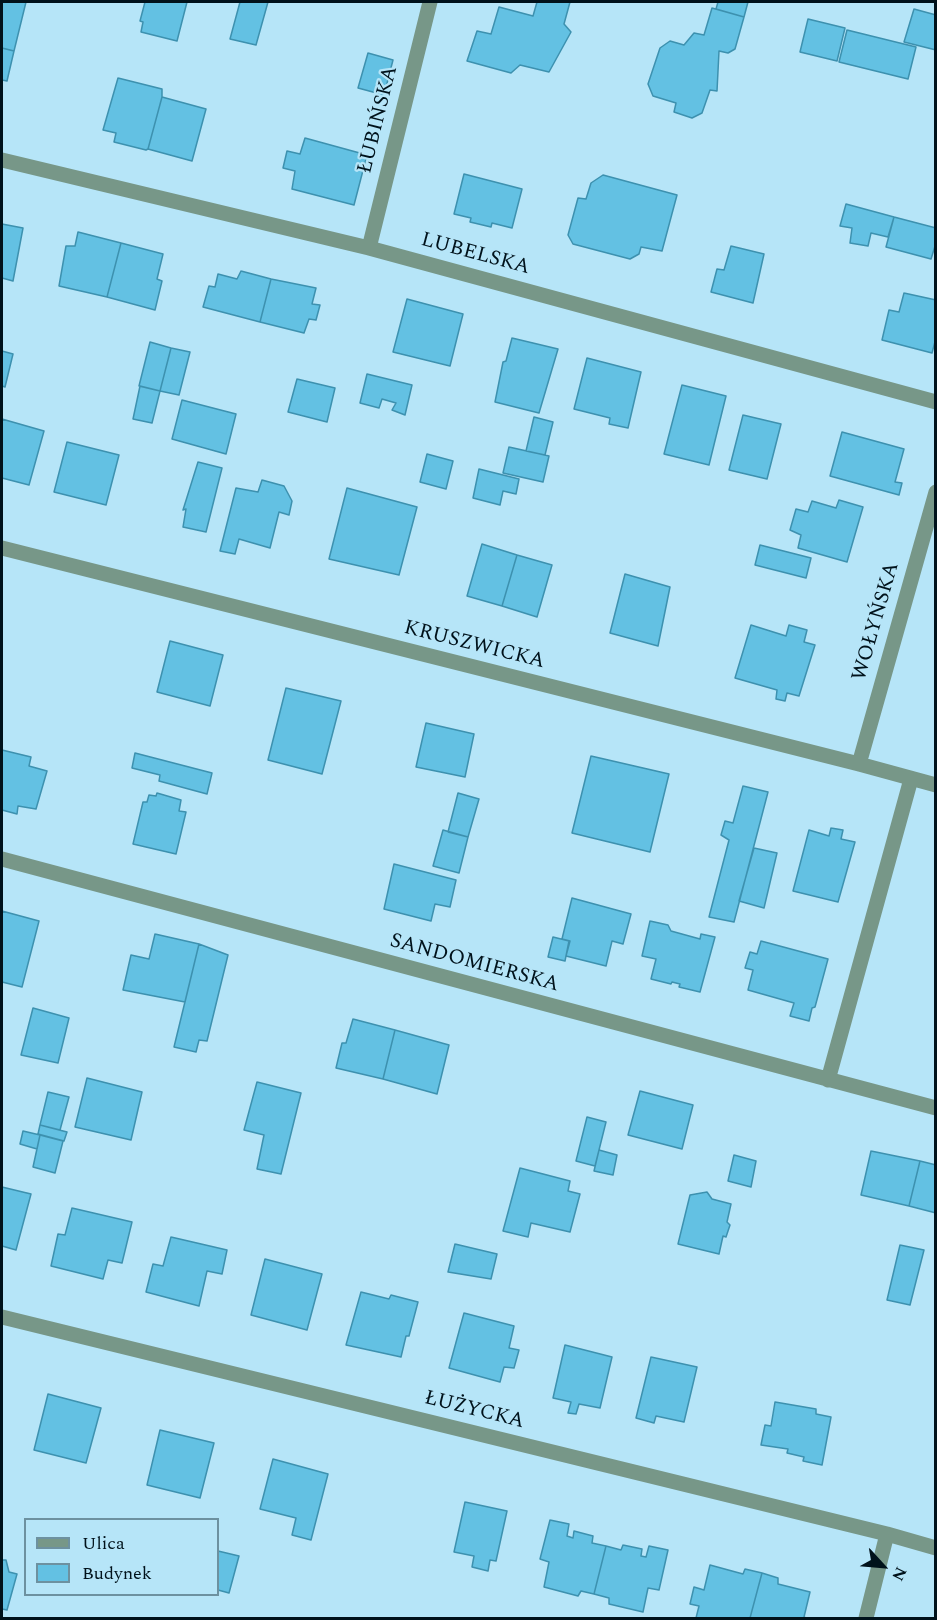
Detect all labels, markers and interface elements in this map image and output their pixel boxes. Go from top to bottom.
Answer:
street label: ŁUBIŃSKA [353,64,405,176]
street label: LUBELSKA [418,228,532,282]
street label: WOŁYŃSKA [848,560,906,684]
street label: KRUSZWICKA [401,616,547,676]
street label: SANDOMIERSKA [387,929,561,999]
street label: ŁUŻYCKA [421,1386,527,1436]
legend [24,1518,219,1596]
text: Ulica [82,1530,125,1557]
north arrow [853,1536,913,1596]
text: Budynek [82,1560,152,1587]
text: N [886,1563,913,1585]

